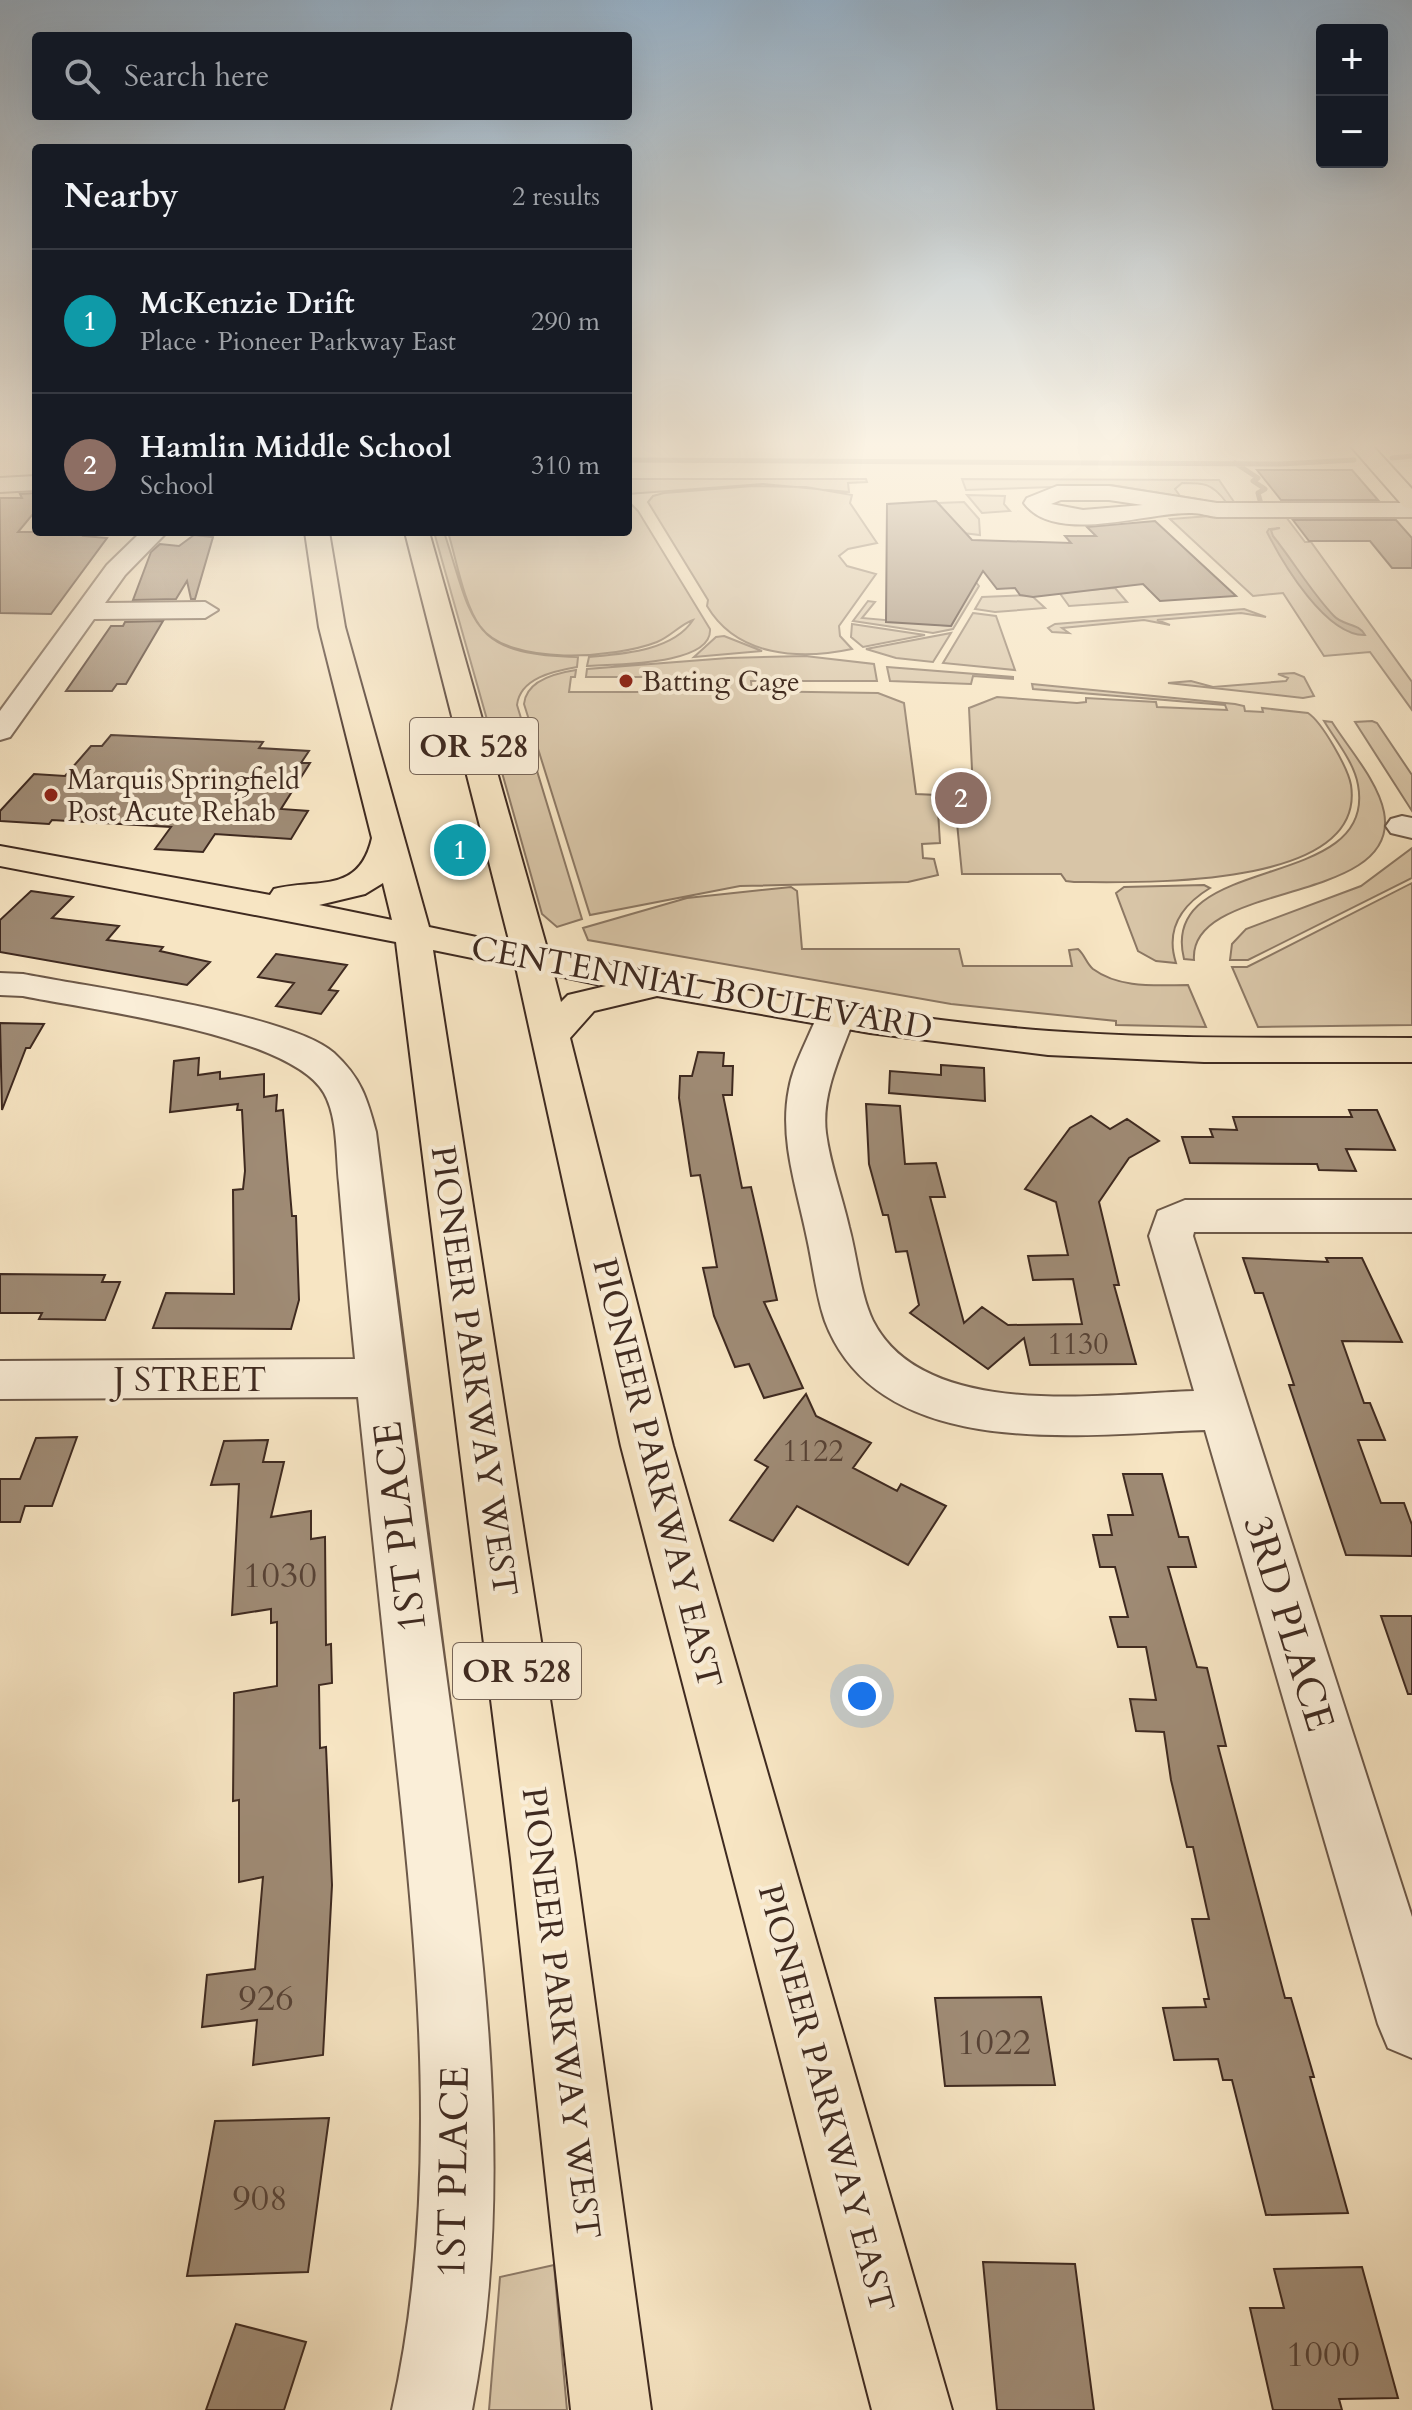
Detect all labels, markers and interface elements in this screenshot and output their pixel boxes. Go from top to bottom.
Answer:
map controls [1316,24,1388,168]
button: + [1316,24,1388,96]
search box [32,32,632,120]
icon: search [60,54,104,98]
text: Search here [124,56,269,97]
button: − [1316,96,1388,168]
text: Nearby [64,173,179,219]
text: 2 results [512,179,600,214]
text: McKenzie Drift [140,283,355,324]
text: 1 [83,304,97,339]
text: 290 m [531,304,600,339]
text: Place · Pioneer Parkway East [140,324,456,359]
text: Hamlin Middle School [140,427,452,468]
text: 2 [83,448,97,483]
text: 310 m [531,448,600,483]
text: School [140,468,214,503]
place label: Batting Cage [642,663,800,701]
marker: Batting Cage [617,672,635,690]
road number: OR 528 [410,718,538,774]
place label: Marquis Springfield Post Acute Rehab [67,761,300,831]
pin: 2 [935,768,987,828]
marker: Marquis Springfield Post Acute Rehab [42,786,60,804]
pin: 1 [434,820,486,880]
street label: CENTENNIAL BOULEVARD [468,925,936,1051]
street label: PIONEER PARKWAY WEST [420,1143,528,1599]
street label: PIONEER PARKWAY EAST [581,1254,733,1693]
house number: 1130 [1047,1324,1109,1365]
street label: J STREET [108,1357,267,1403]
street label: 1ST PLACE [360,1418,441,1635]
house number: 1122 [782,1431,844,1472]
street label: 3RD PLACE [1230,1509,1347,1738]
house number: 1030 [243,1551,317,1600]
road number: OR 528 [453,1643,581,1699]
your location [842,1676,882,1716]
street label: PIONEER PARKWAY WEST [510,1785,612,2242]
street label: PIONEER PARKWAY EAST [747,1879,905,2317]
house number: 926 [238,1974,294,2023]
house number: 1022 [957,2018,1031,2067]
street label: 1ST PLACE [424,2065,483,2279]
house number: 908 [232,2174,288,2223]
house number: 1000 [1286,2330,1360,2379]

